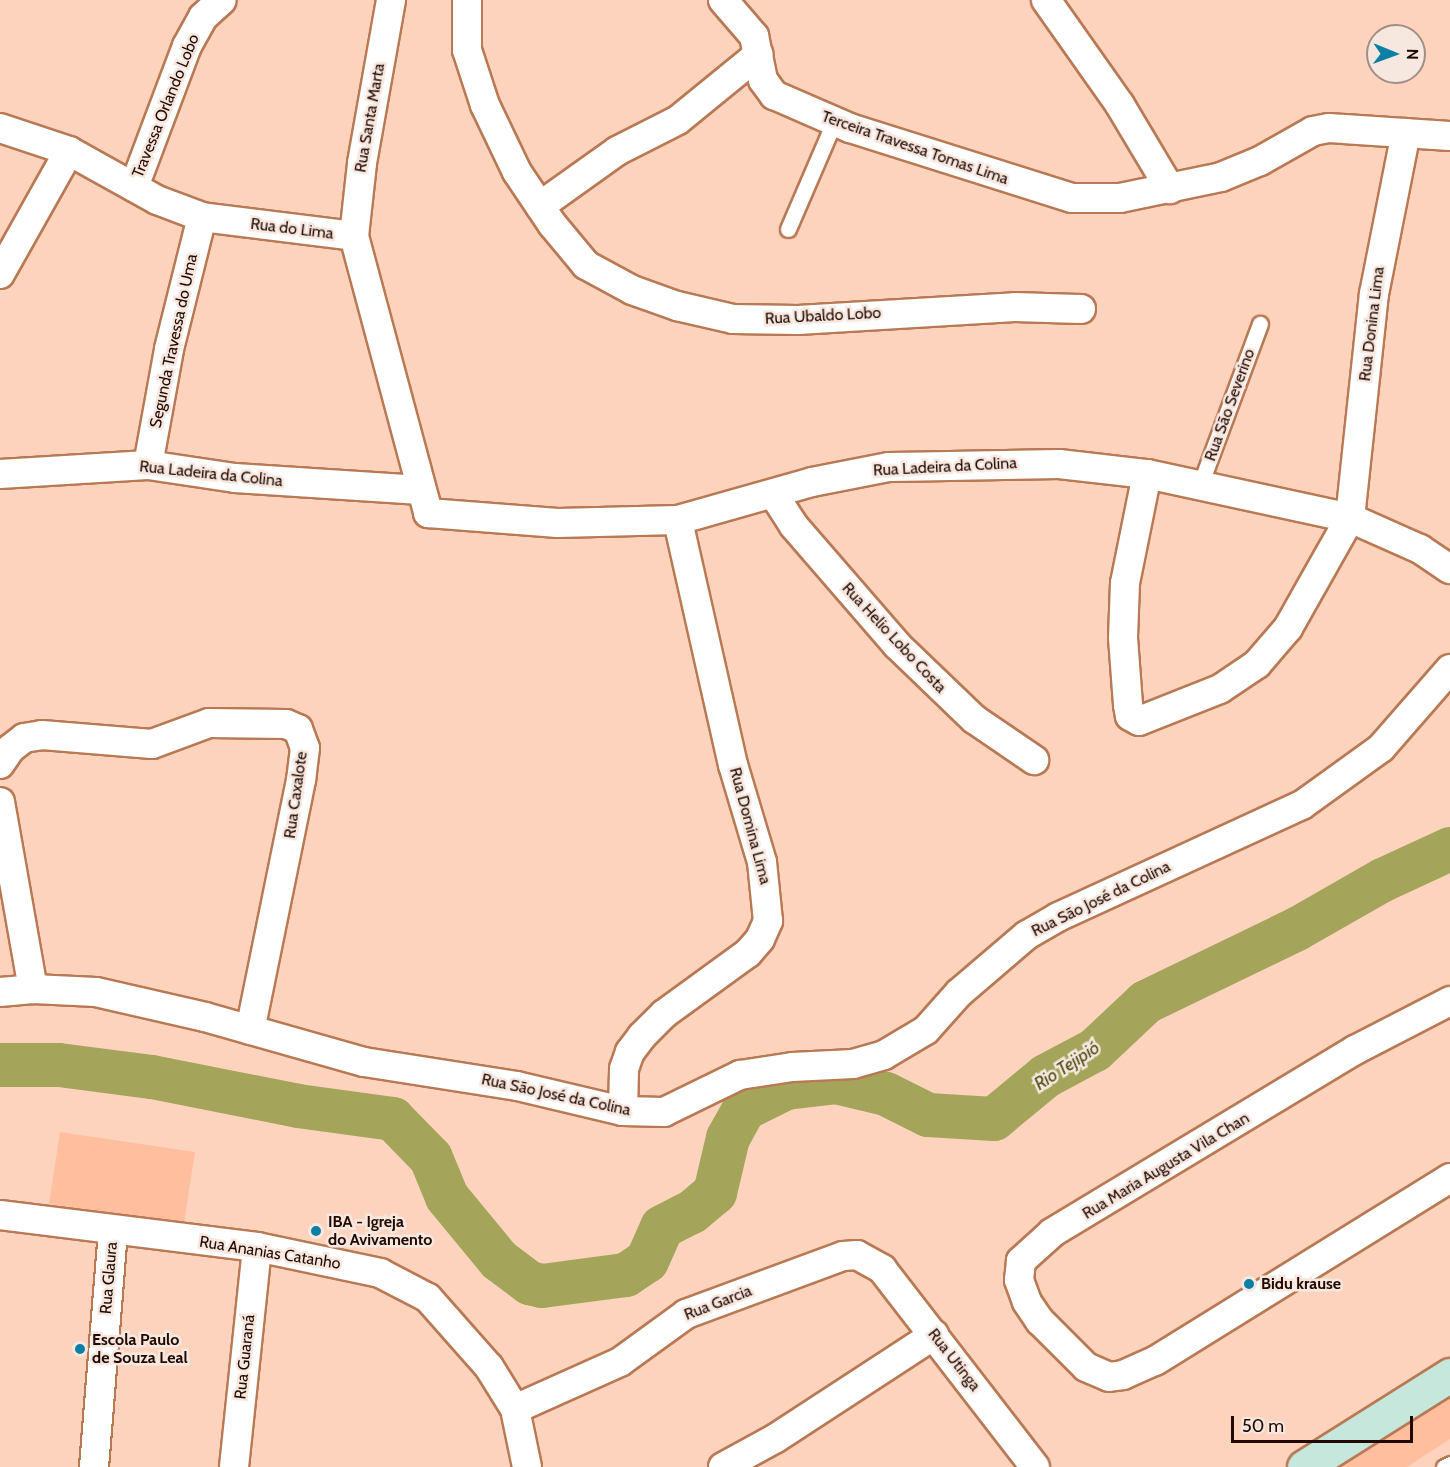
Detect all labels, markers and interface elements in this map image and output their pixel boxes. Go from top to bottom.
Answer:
north arrow [1366,24,1426,84]
street label: Travessa Orlando Lobo [128,31,204,181]
text: N [1403,48,1422,60]
street label: Rua Santa Marta [351,62,389,174]
street label: Terceira Travessa Tomas Lima [819,107,1011,189]
street label: Rua do Lima [249,214,335,244]
street label: Segunda Travessa do Uma [146,252,202,430]
street label: Rua Donina Lima [1355,266,1389,382]
street label: Rua Ubaldo Lobo [764,303,882,329]
street label: Rua São Severino [1201,346,1259,464]
street label: Rua Ladeira da Colina [873,454,1017,480]
street label: Rua Ladeira da Colina [138,457,284,491]
street label: Rua Helio Lobo Costa [838,579,950,697]
street label: Rua Caxalote [280,750,312,840]
street label: Rua Domina Lima [725,765,775,887]
street label: Rua São José da Colina [1028,857,1174,941]
water label: Rio Tejipió [1030,1037,1104,1095]
street label: Rua São José da Colina [480,1070,632,1120]
street label: Rua Maria Augusta Vila Chan [1079,1109,1253,1223]
place label: IBA - Igreja do Avivamento [328,1212,432,1250]
marker: IBA - Igreja do Avivamento [309,1224,323,1238]
street label: Rua Ananias Catanho [198,1232,342,1274]
street label: Rua Glaura [96,1241,122,1315]
place label: Bidu krause [1261,1274,1341,1294]
marker: Bidu krause [1242,1277,1256,1291]
street label: Rua Garcia [682,1281,754,1325]
street label: Rua Guaraná [231,1314,259,1400]
street label: Rua Utinga [924,1325,984,1395]
place label: Escola Paulo de Souza Leal [92,1330,188,1368]
marker: Escola Paulo de Souza Leal [73,1342,87,1356]
scale bar [1234,1404,1416,1442]
text: 50 m [1242,1415,1284,1437]

